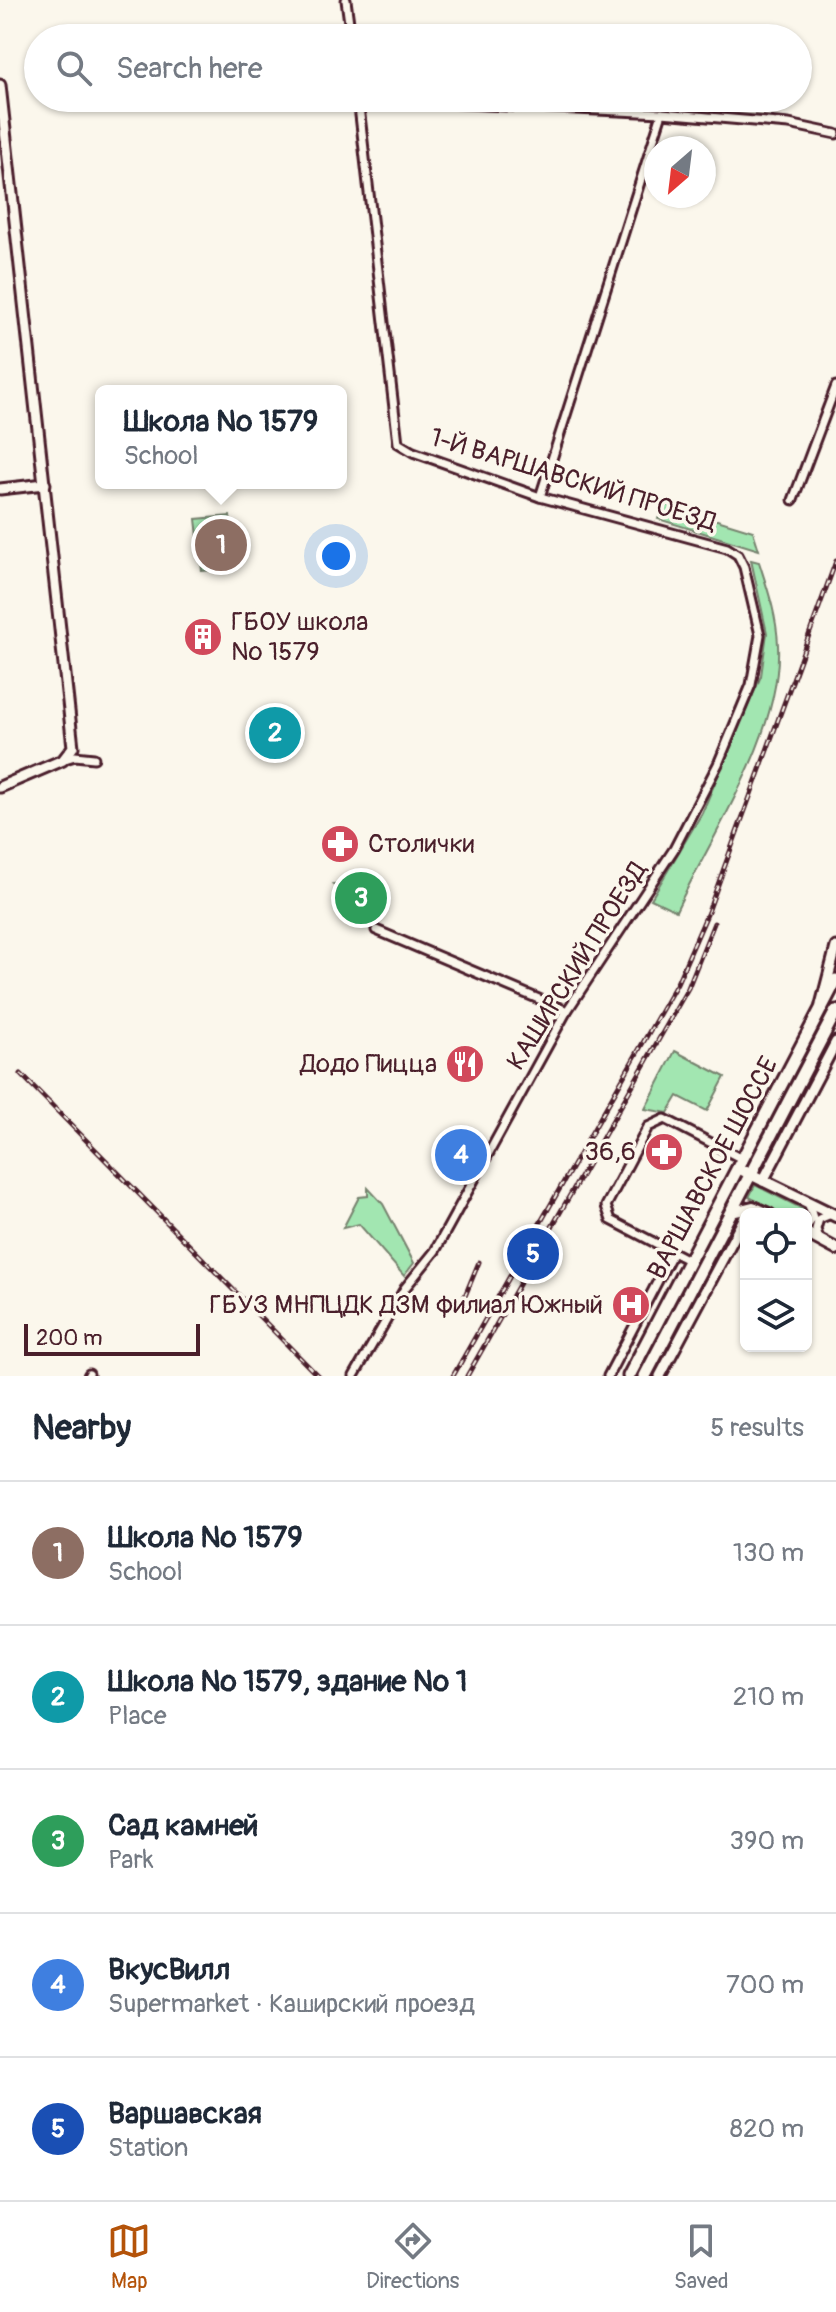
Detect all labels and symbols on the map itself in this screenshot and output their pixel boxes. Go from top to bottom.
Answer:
north arrow [644,136,716,208]
street label: 1-Й ВАРШАВСКИЙ ПРОЕЗД [426,421,720,539]
pin: 1 [195,515,247,575]
your location [316,536,356,576]
place label: ГБОУ школа № 1579 [231,606,368,668]
building icon: ГБОУ школа № 1579 [182,616,224,658]
pin: 2 [249,703,301,763]
pharmacy icon: Столички [319,823,361,865]
place label: Столички [368,828,475,860]
street label: КАШИРСКИЙ ПРОЕЗД [500,856,654,1076]
pin: 3 [335,868,387,928]
restaurant icon: Додо Пицца [444,1043,486,1085]
place label: Додо Пицца [299,1048,437,1080]
street label: ВАРШАВСКОЕ ШОССЕ [641,1051,785,1285]
pin: 4 [435,1125,487,1185]
pharmacy icon: 36,6 [643,1131,685,1173]
place label: 36,6 [585,1136,636,1168]
pin: 5 [507,1224,559,1284]
hospital icon: ГБУЗ МНПЦДК ДЗМ филиал Южный [610,1284,652,1326]
place label: ГБУЗ МНПЦДК ДЗМ филиал Южный [209,1289,603,1321]
scale bar [24,1320,200,1356]

